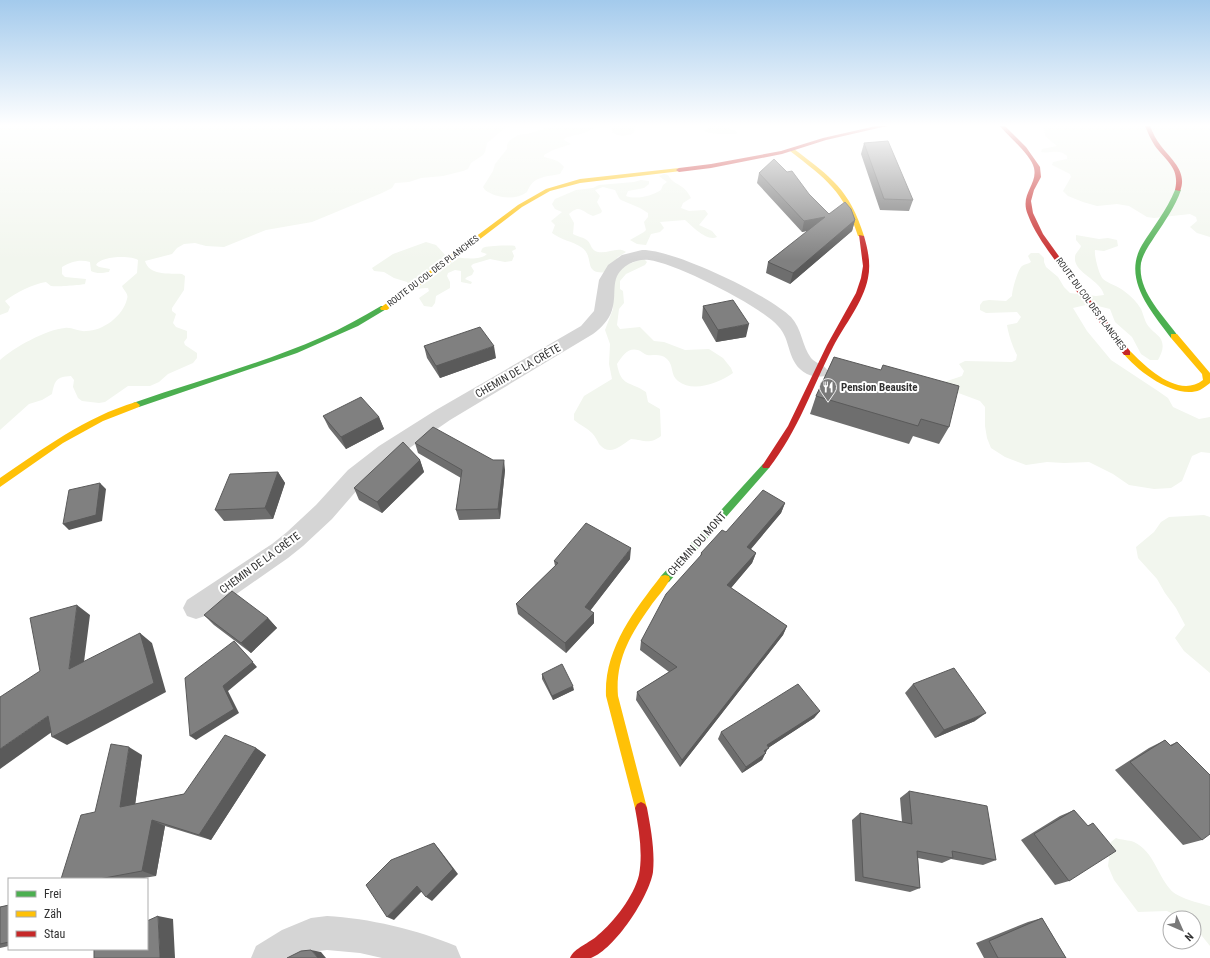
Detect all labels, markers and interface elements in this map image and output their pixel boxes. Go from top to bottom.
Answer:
street label: ROUTE DU COL DES PLANCHES [385,233,481,309]
street label: ROUTE DU COL DES PLANCHES [1054,256,1128,352]
street label: CHEMIN DE LA CRÊTE [473,341,563,401]
restaurant icon: Pension Beausite [818,377,838,402]
place label: Pension Beausite [841,381,917,394]
street label: CHEMIN DU MONT [665,509,729,579]
street label: CHEMIN DE LA CRÊTE [217,529,303,597]
legend [8,878,148,950]
text: Frei [44,887,62,901]
text: Zäh [44,907,62,921]
north arrow [1162,910,1202,950]
text: Stau [44,927,66,941]
text: N [1182,930,1196,944]

